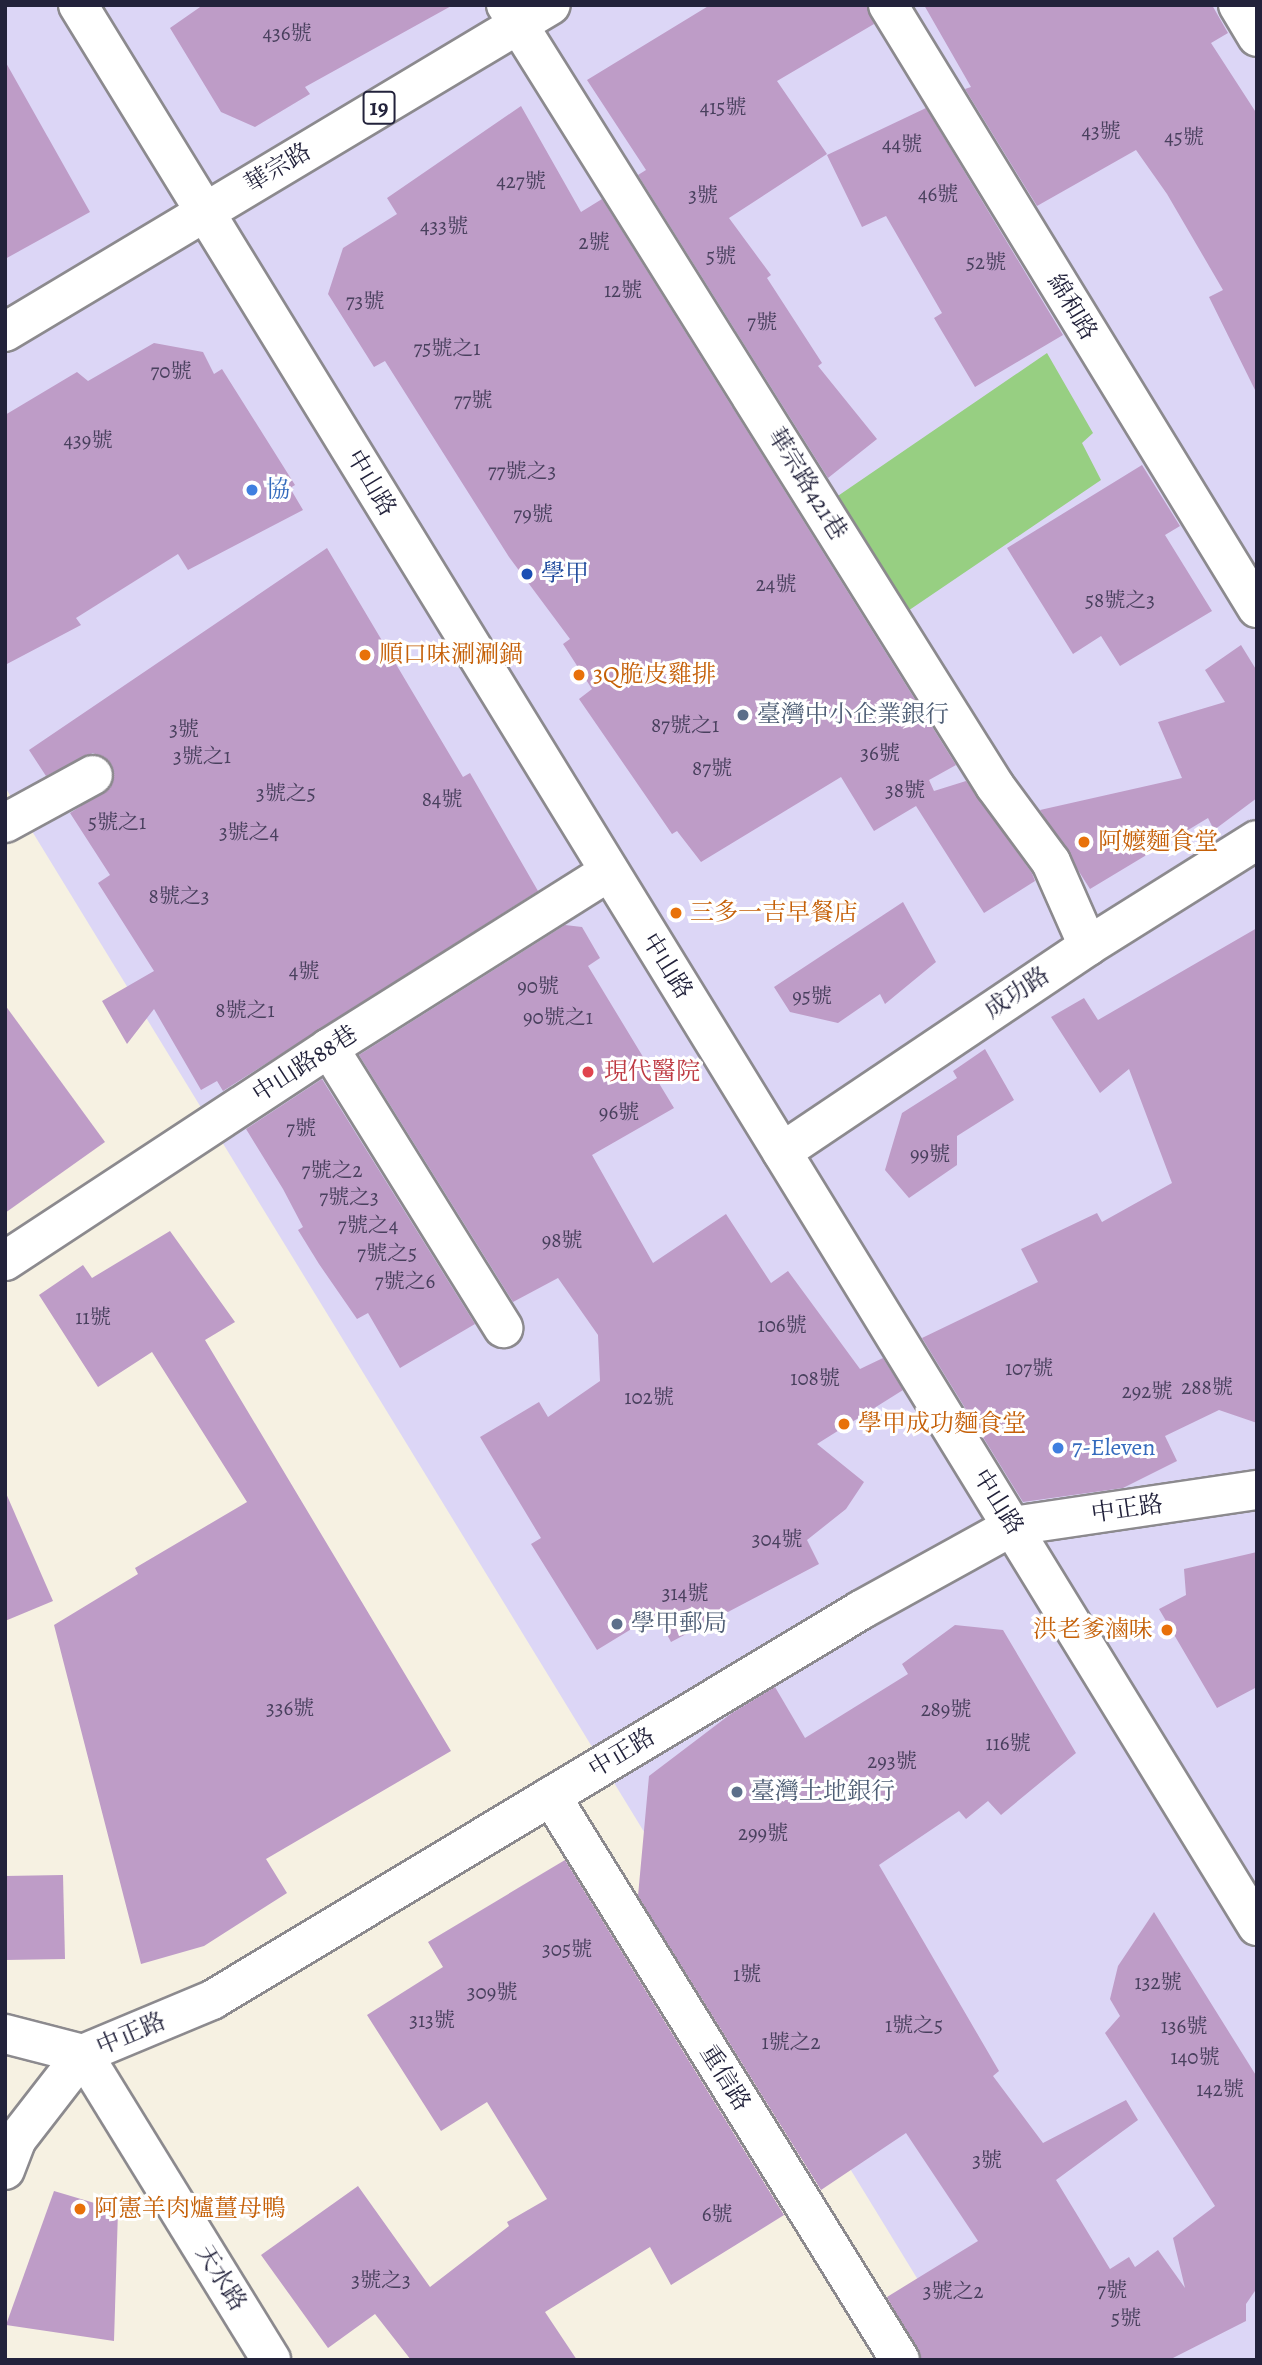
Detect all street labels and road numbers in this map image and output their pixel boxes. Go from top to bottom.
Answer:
road number: 19 [362,88,396,128]
street label: 華宗路 [240,137,316,199]
street label: 綿和路 [1041,269,1103,345]
street label: 華宗路421巷 [761,423,853,545]
street label: 中山路 [340,445,402,521]
street label: 中山路 [636,928,698,1004]
street label: 成功路 [979,961,1055,1025]
street label: 中山路88巷 [247,1019,363,1109]
street label: 中山路 [967,1464,1029,1540]
street label: 中正路 [1089,1490,1165,1528]
street label: 中正路 [584,1722,660,1784]
street label: 中正路 [92,2007,170,2061]
street label: 重信路 [694,2040,756,2116]
street label: 天水路 [190,2240,252,2316]

